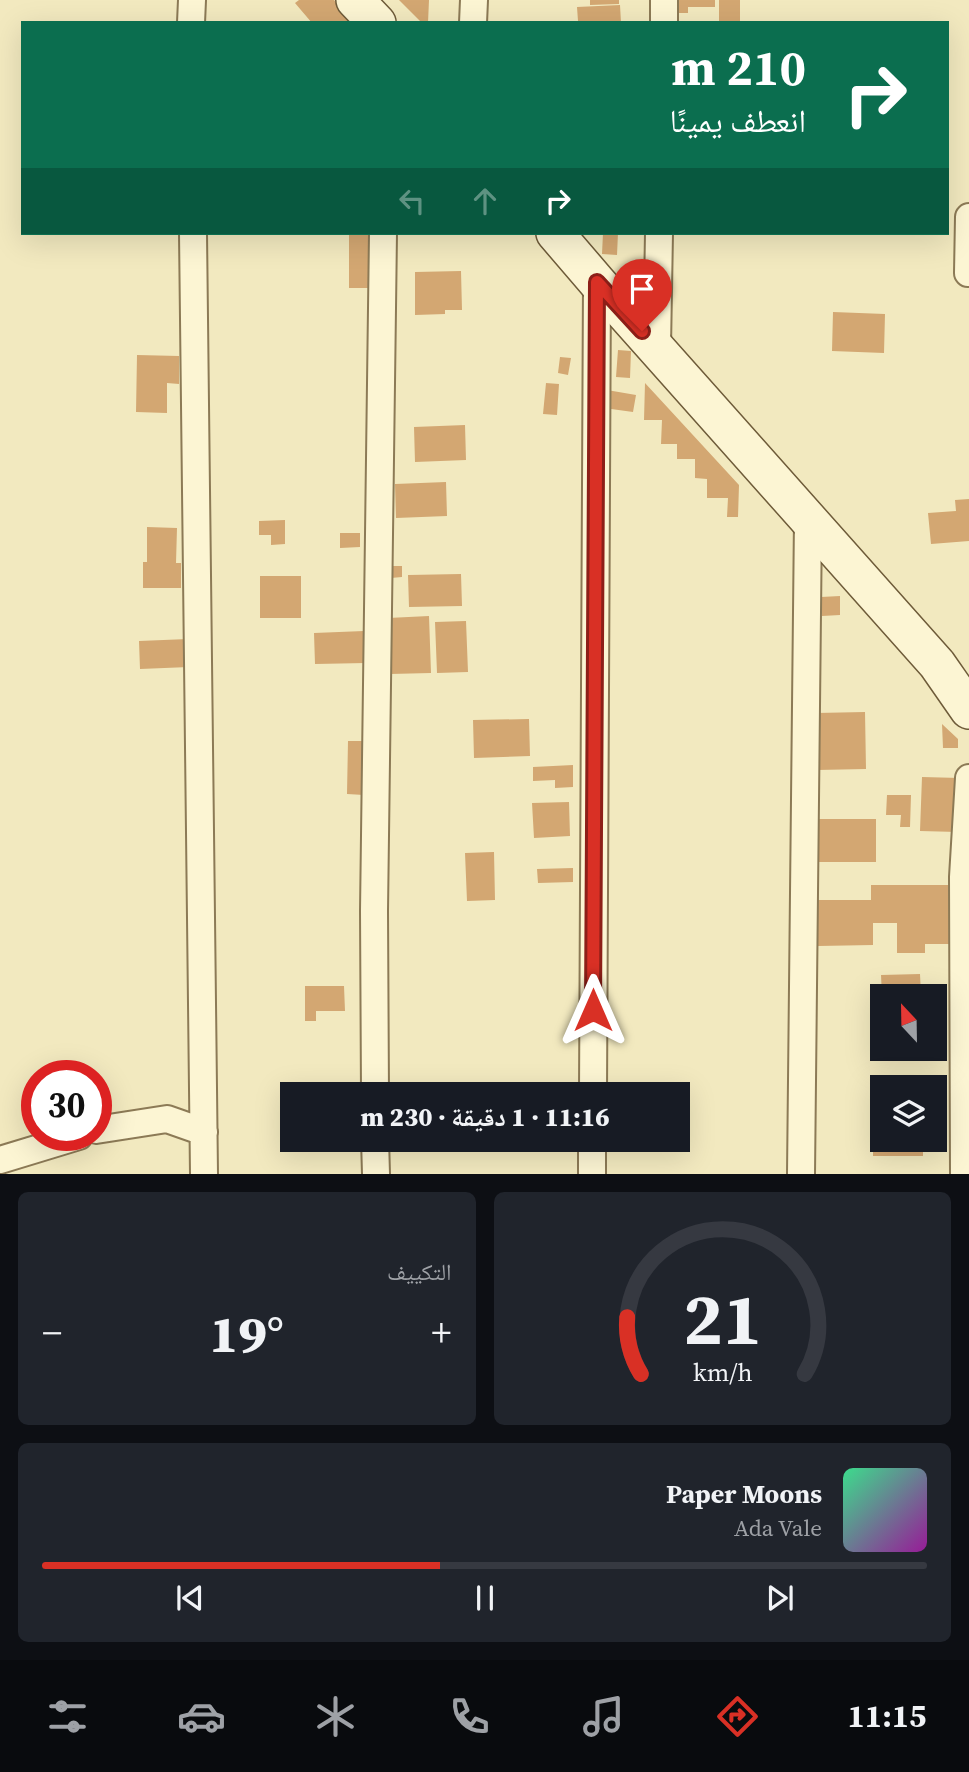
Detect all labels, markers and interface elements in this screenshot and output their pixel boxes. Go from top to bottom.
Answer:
text: 210 m [671,34,806,101]
icon: right [830,49,921,140]
text: انعطف يمينًا [669,99,806,143]
icon: left [393,182,431,220]
icon: ahead [466,182,504,220]
icon: right [539,182,577,220]
pin [612,259,672,331]
icon: arrive [623,270,661,308]
position arrow [556,973,630,1047]
north arrow [870,984,947,1060]
map controls [870,984,947,1152]
speed limit sign: 30 [21,1060,112,1151]
button: layers [870,1075,947,1152]
text: 11:16 · 1 دقيقة · 230 m [360,1099,610,1135]
text: التكييف [387,1256,452,1288]
text: 21 [683,1270,762,1369]
text: 19° [210,1298,284,1369]
text: − [42,1307,62,1359]
text: + [431,1307,452,1359]
text: km/h [692,1355,752,1389]
text: Paper Moons [666,1476,822,1512]
text: Ada Vale [734,1512,822,1544]
icon: previous [171,1579,209,1617]
icon: pause [466,1579,504,1617]
icon: next [761,1579,799,1617]
icon: filters [43,1692,92,1741]
icon: car [177,1692,226,1741]
icon: climate [311,1692,360,1741]
icon: phone [445,1692,494,1741]
icon: music [579,1692,628,1741]
icon: directions [713,1692,762,1741]
text: 11:15 [847,1694,926,1738]

